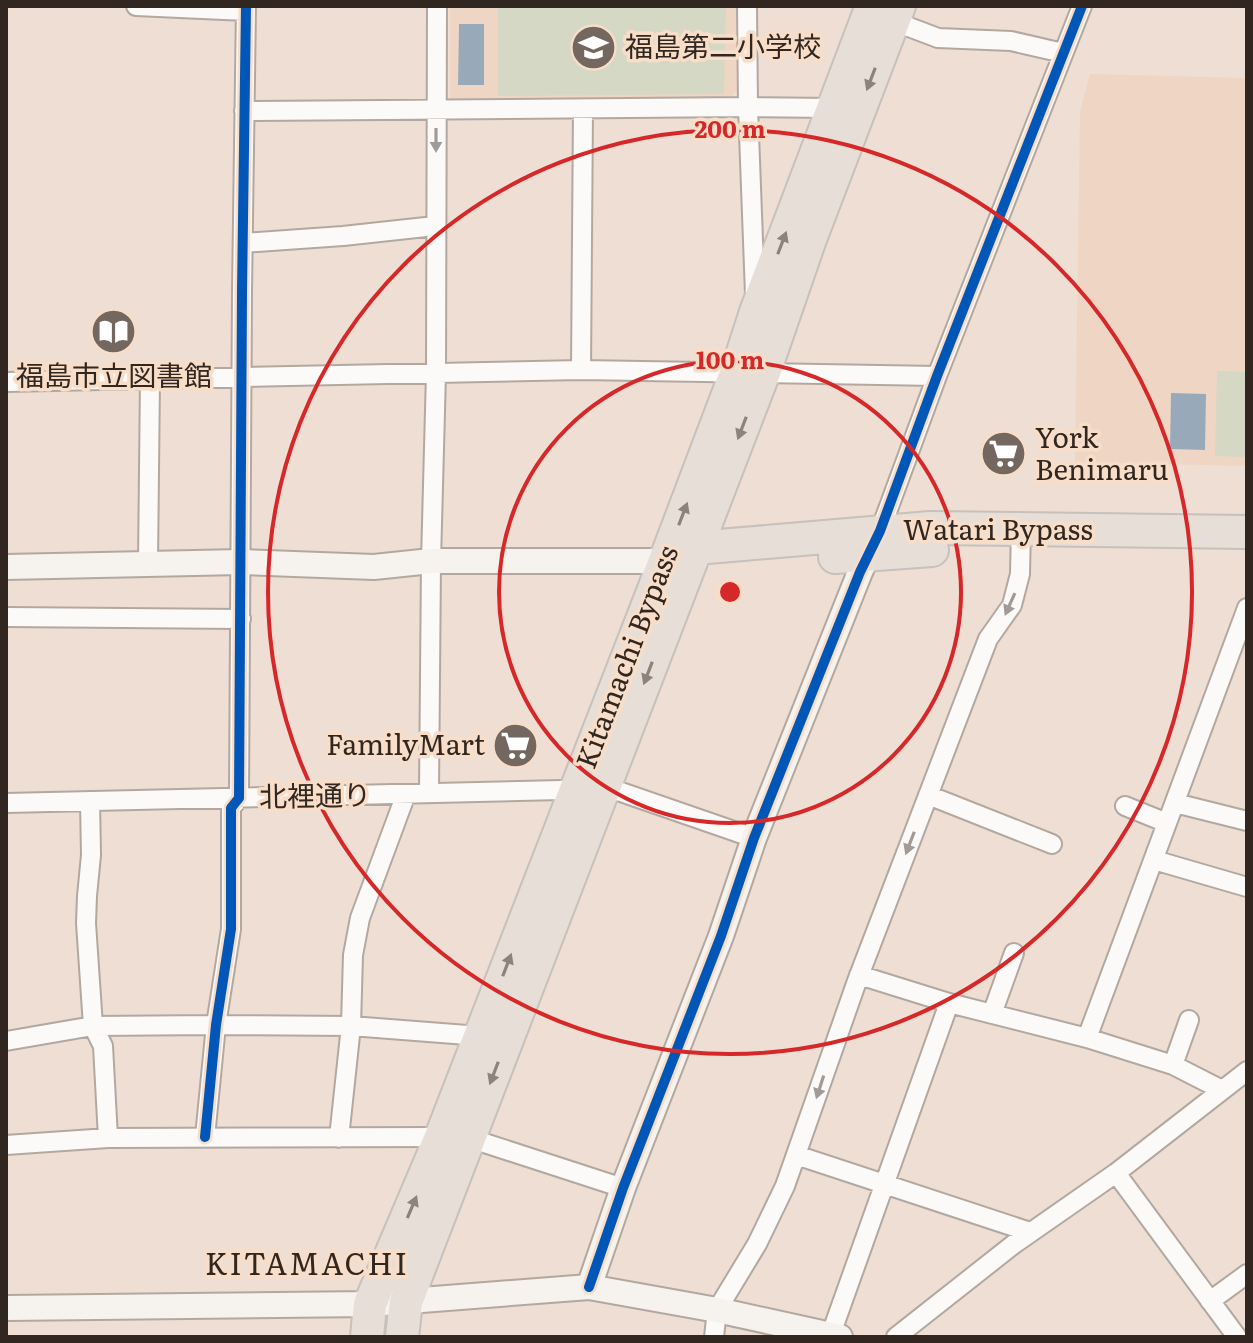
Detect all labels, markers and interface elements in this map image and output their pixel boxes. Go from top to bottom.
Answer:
school or university icon: 福島第二小学校 [570,23,618,71]
place label: 福島第二小学校 [625,24,821,66]
one-way arrow [864,67,877,91]
text: 200 m [694,110,766,145]
one-way arrow [430,128,442,153]
one-way arrow [776,231,789,255]
library icon: 福島市立図書館 [90,308,138,356]
text: 100 m [696,341,764,376]
place label: 福島市立図書館 [16,353,212,395]
place label: York Benimaru [1035,415,1169,489]
one-way arrow [735,416,748,440]
supermarket icon: York Benimaru [980,430,1028,478]
one-way arrow [677,502,690,526]
street label: Watari Bypass [903,507,1093,549]
street label: Kitamachi Bypass [563,538,687,774]
centre of rings [716,578,744,606]
one-way arrow [1003,592,1016,615]
one-way arrow [642,661,655,685]
supermarket icon: FamilyMart [492,721,540,769]
place label: FamilyMart [326,722,486,764]
street label: 北裡通り [259,772,371,816]
one-way arrow [903,831,916,855]
one-way arrow [501,953,514,977]
one-way arrow [487,1061,500,1085]
one-way arrow [813,1075,826,1099]
one-way arrow [405,1195,418,1218]
district label: KITAMACHI [205,1240,409,1284]

